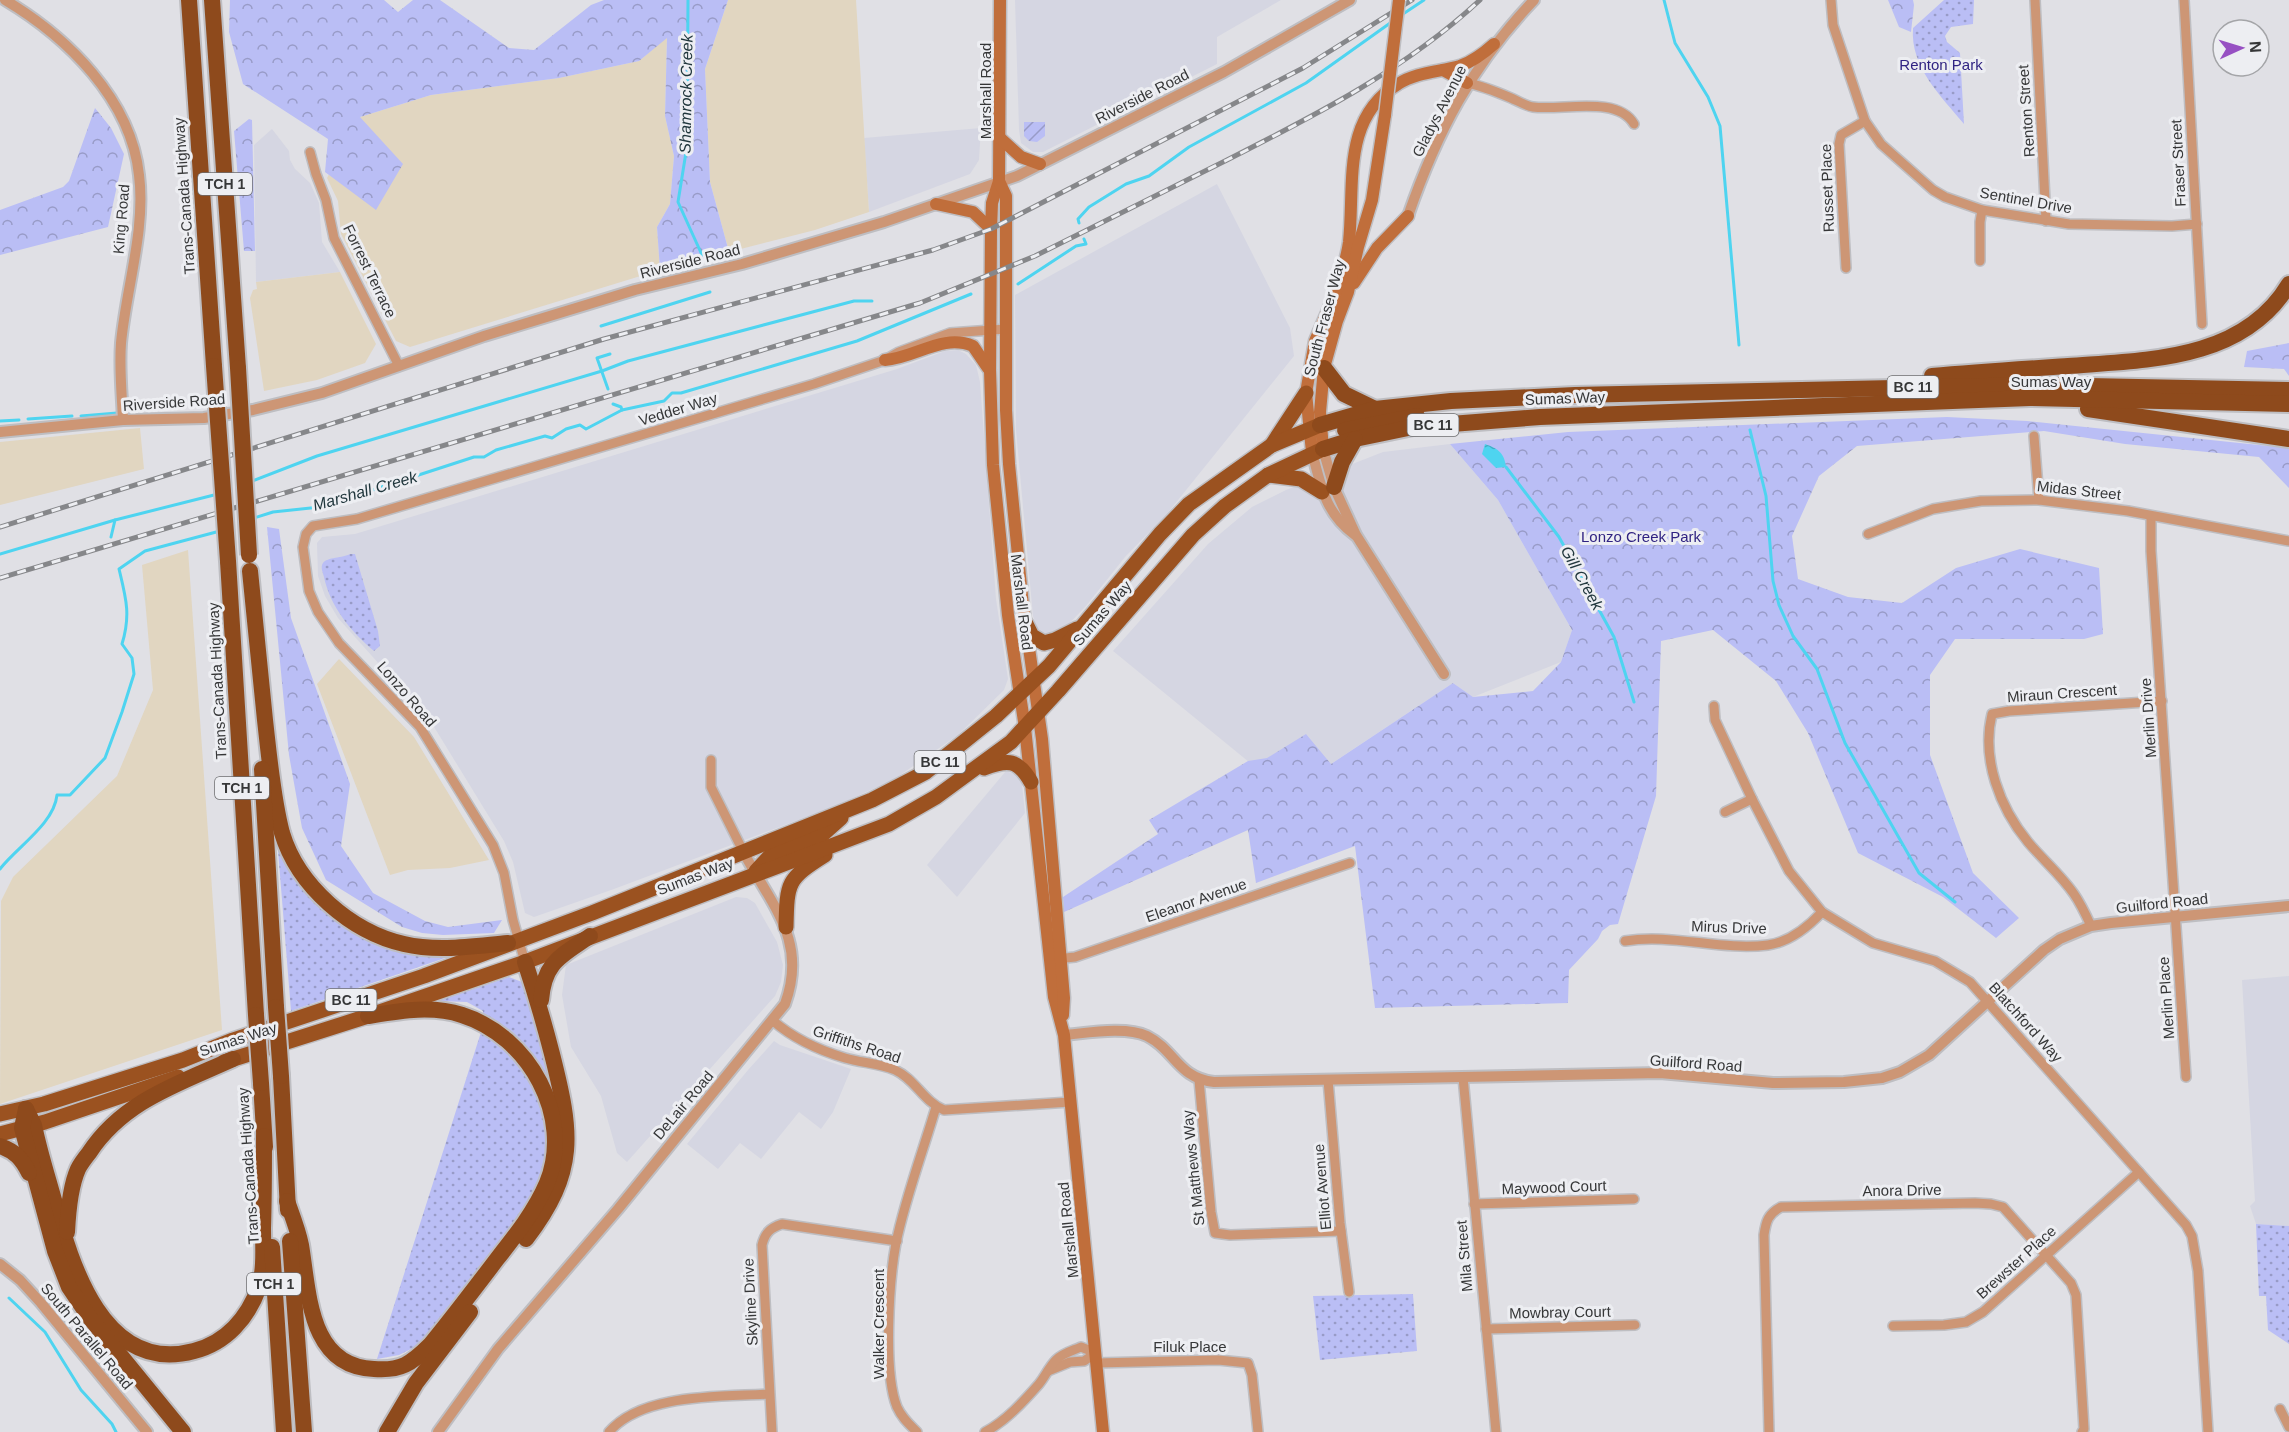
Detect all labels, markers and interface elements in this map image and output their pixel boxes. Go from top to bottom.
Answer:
north arrow [2211,18,2271,78]
water label: Shamrock Creek [676,33,696,154]
text: N [2247,41,2264,53]
street label: Marshall Road [977,43,994,139]
park label: Renton Park [1899,56,1983,73]
street label: Gladys Avenue [1409,62,1469,160]
street label: Renton Street [2014,63,2038,158]
street label: Riverside Road [1092,65,1192,127]
street label: Trans-Canada Highway [170,117,198,275]
street label: Fraser Street [2167,118,2189,207]
street label: Russet Place [1817,144,1837,232]
road number: TCH 1 [198,173,252,195]
street label: King Road [109,183,133,255]
street label: Sentinel Drive [1979,184,2073,216]
street label: Forrest Terrace [340,222,400,320]
street label: Riverside Road [638,240,742,282]
street label: South Fraser Way [1300,257,1348,378]
street label: Sumas Way [2011,373,2092,390]
road number: BC 11 [1888,376,1938,398]
street label: Sumas Way [1525,388,1606,408]
street label: Vedder Way [637,389,720,429]
street label: Riverside Road [122,390,226,414]
road number: BC 11 [1408,414,1458,436]
water label: Marshall Creek [311,468,420,514]
street label: Midas Street [2036,477,2123,503]
park label: Lonzo Creek Park [1581,528,1702,545]
water label: Gill Creek [1558,543,1607,614]
street label: Marshall Road [1008,553,1036,651]
street label: Sumas Way [1069,577,1135,649]
street label: Trans-Canada Highway [204,602,230,760]
street label: Lonzo Road [374,658,440,730]
street label: Merlin Drive [2137,677,2159,759]
street label: Miraun Crescent [2007,681,2118,705]
road number: BC 11 [914,751,966,773]
road number: TCH 1 [215,777,269,799]
street label: Sumas Way [654,853,736,898]
street label: Eleanor Avenue [1143,875,1249,925]
street label: Guilford Road [2115,890,2209,916]
street label: Mirus Drive [1691,917,1767,937]
street label: Merlin Place [2155,956,2177,1040]
street label: Blatchford Way [1986,979,2066,1066]
road number: BC 11 [326,989,376,1011]
street label: Sumas Way [197,1018,279,1059]
street label: Griffiths Road [811,1022,903,1066]
street label: Guilford Road [1649,1051,1743,1075]
street label: DeLair Road [649,1067,717,1143]
street label: Trans-Canada Highway [234,1087,262,1245]
street label: St Matthews Way [1178,1109,1208,1227]
street label: Elliot Avenue [1310,1143,1334,1231]
street label: Maywood Court [1501,1177,1608,1197]
street label: Marshall Road [1054,1181,1082,1279]
street label: Anora Drive [1862,1181,1942,1199]
street label: Mila Street [1452,1219,1476,1292]
street label: Brewster Place [1973,1222,2059,1302]
street label: Skyline Drive [739,1258,761,1346]
street label: Walker Crescent [870,1268,887,1379]
road number: TCH 1 [247,1273,301,1295]
street label: South Parallel Road [38,1279,136,1393]
street label: Mowbray Court [1509,1303,1612,1321]
street label: Filuk Place [1153,1338,1227,1355]

